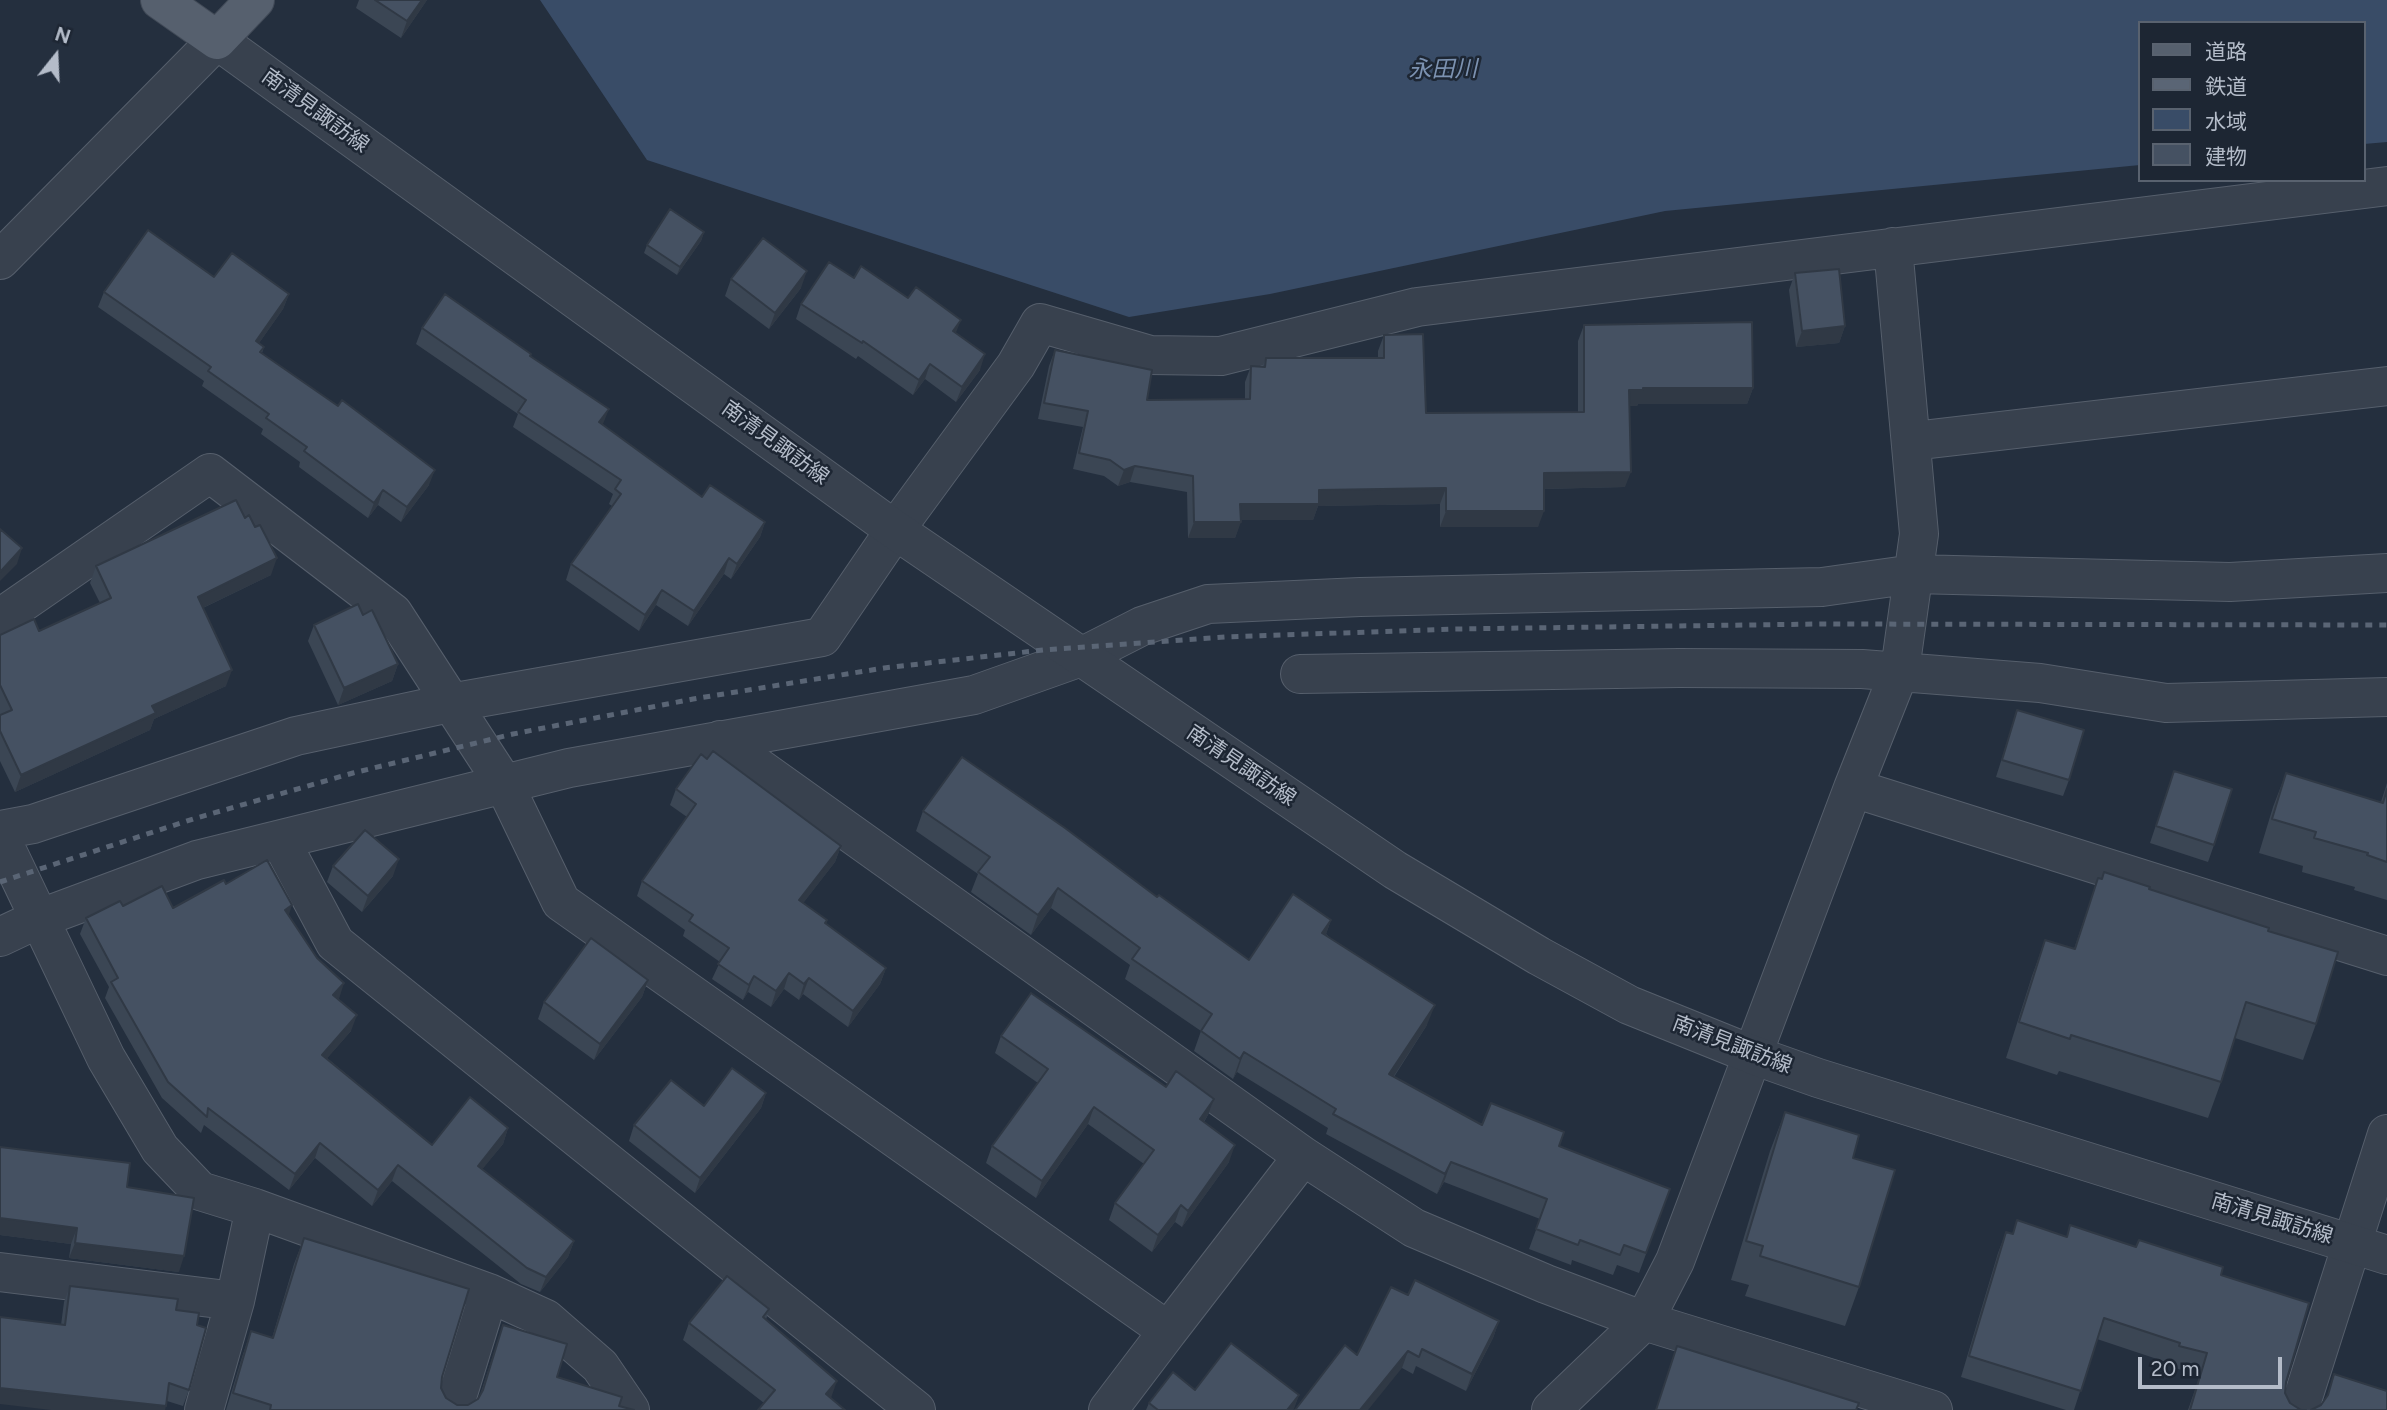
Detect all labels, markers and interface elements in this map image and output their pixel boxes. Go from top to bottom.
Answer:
north arrow [21,21,91,91]
legend [2138,21,2366,182]
text: N [52,22,73,49]
text: 道路 [2205,39,2247,64]
water label: 永田川 [1408,56,1478,84]
street label: 南清見諏訪線 [257,64,373,158]
text: 鉄道 [2205,74,2247,99]
text: 水域 [2205,109,2247,134]
text: 建物 [2205,144,2247,169]
street label: 南清見諏訪線 [717,396,833,490]
street label: 南清見諏訪線 [1182,720,1300,812]
street label: 南清見諏訪線 [1669,1011,1795,1079]
street label: 南清見諏訪線 [2208,1189,2336,1249]
scale bar [2142,1344,2286,1388]
text: 20 m [2151,1356,2199,1381]

